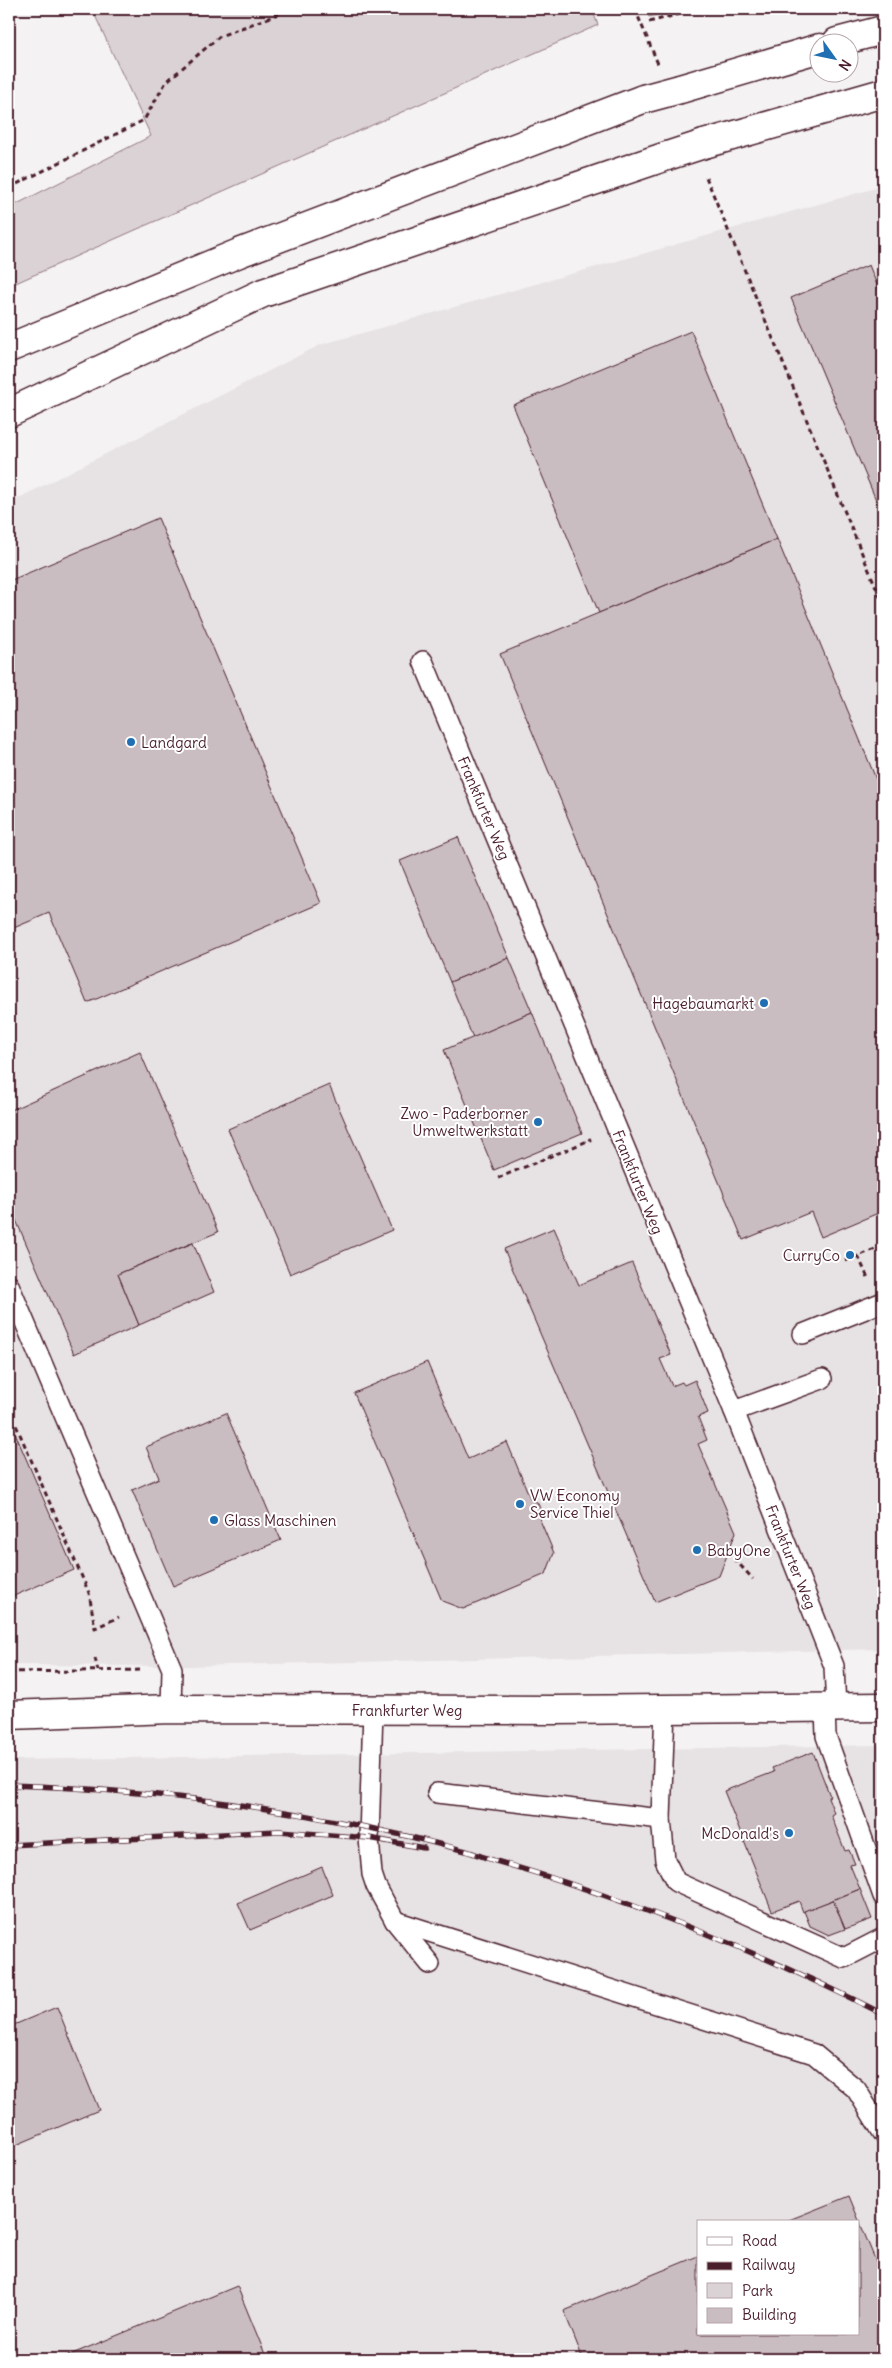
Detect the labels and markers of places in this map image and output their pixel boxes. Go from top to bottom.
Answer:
place label: Landgard [141,733,207,752]
marker: Landgard [125,736,137,748]
place label: Hagebaumarkt [652,994,754,1013]
marker: Hagebaumarkt [758,997,770,1009]
place label: Zwo - Paderborner Umweltwerkstatt [400,1104,528,1140]
marker: Zwo - Paderborner Umweltwerkstatt [532,1116,544,1128]
place label: CurryCo [783,1246,840,1265]
marker: CurryCo [844,1249,856,1261]
place label: VW Economy Service Thiel [530,1486,620,1522]
marker: VW Economy Service Thiel [514,1498,526,1510]
place label: Glass Maschinen [224,1511,337,1530]
marker: Glass Maschinen [208,1514,220,1526]
place label: BabyOne [707,1541,771,1560]
marker: BabyOne [691,1544,703,1556]
place label: McDonald's [701,1824,779,1843]
marker: McDonald's [783,1827,795,1839]

